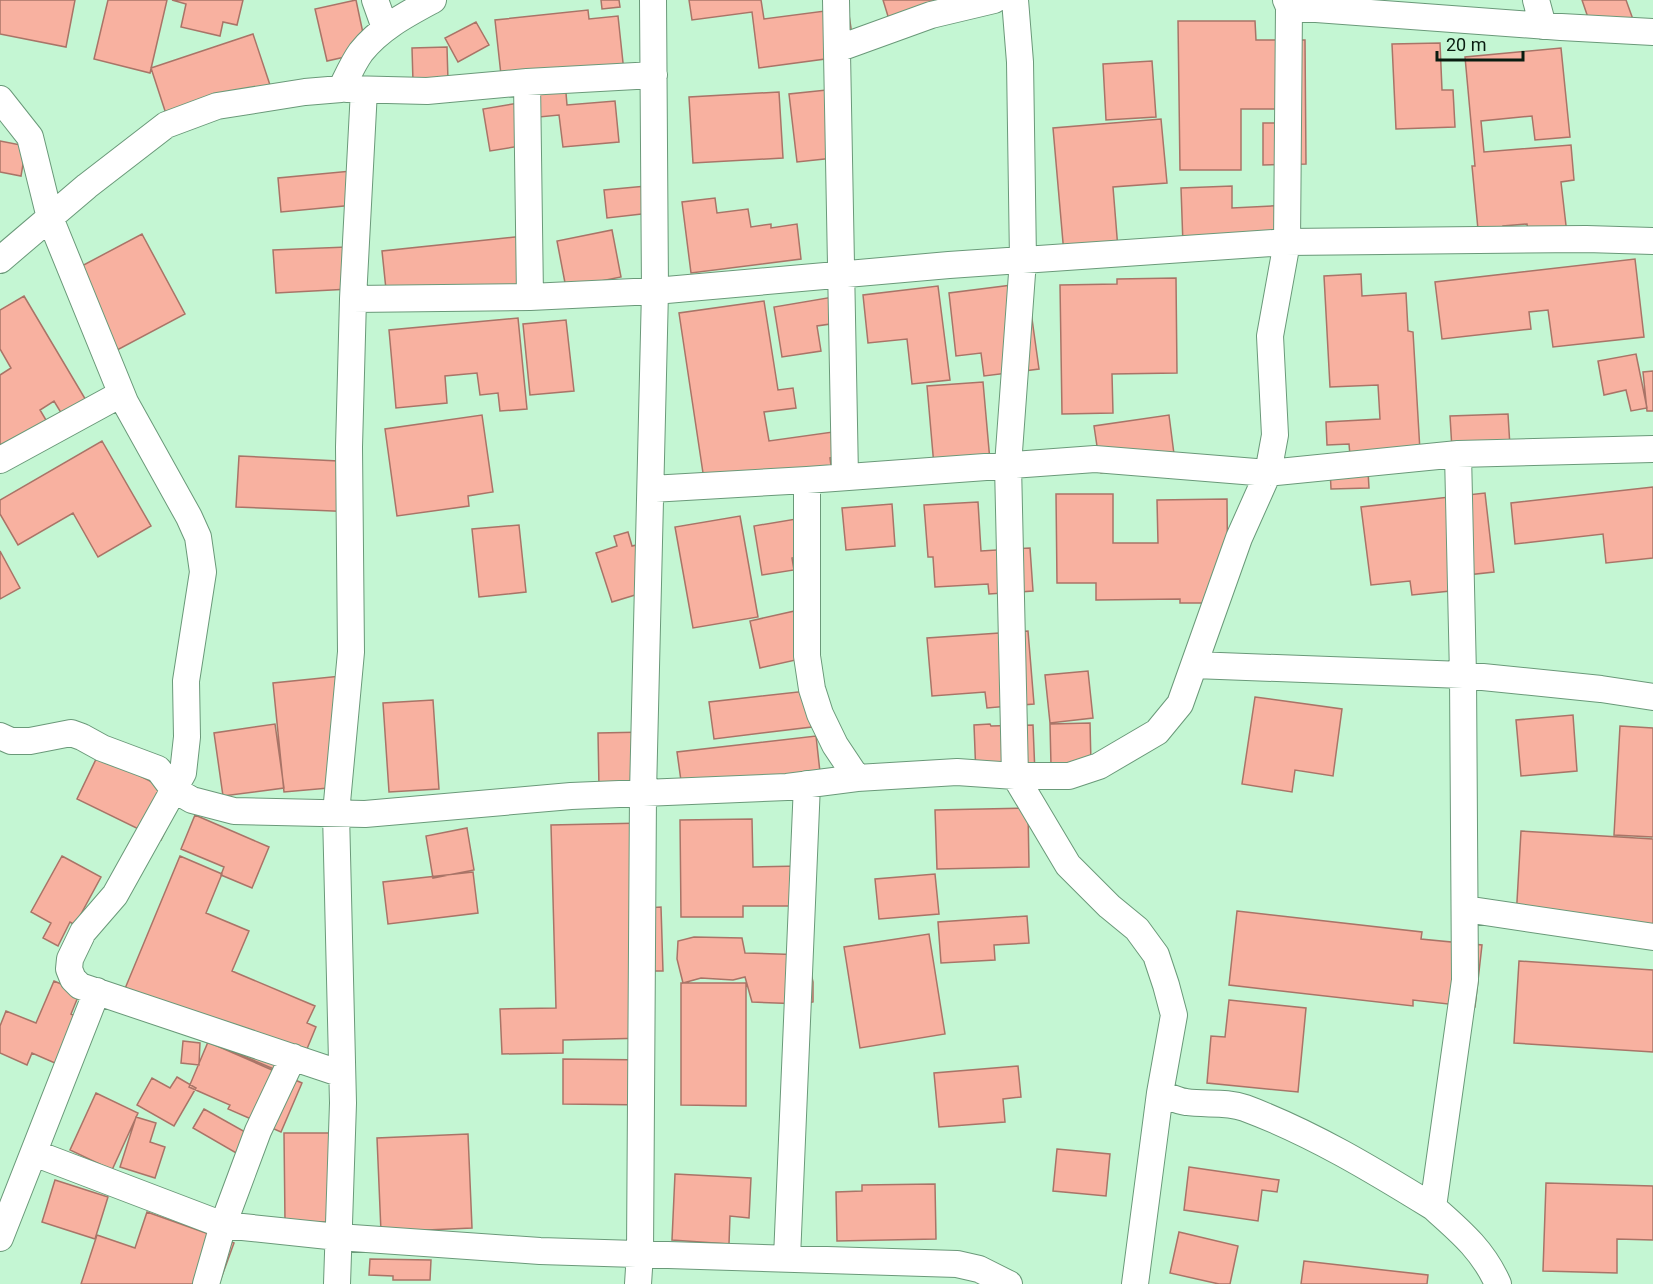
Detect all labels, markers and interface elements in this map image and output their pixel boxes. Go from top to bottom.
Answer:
scale bar [1437,24,1522,62]
text: 20 m [1446,34,1486,55]

